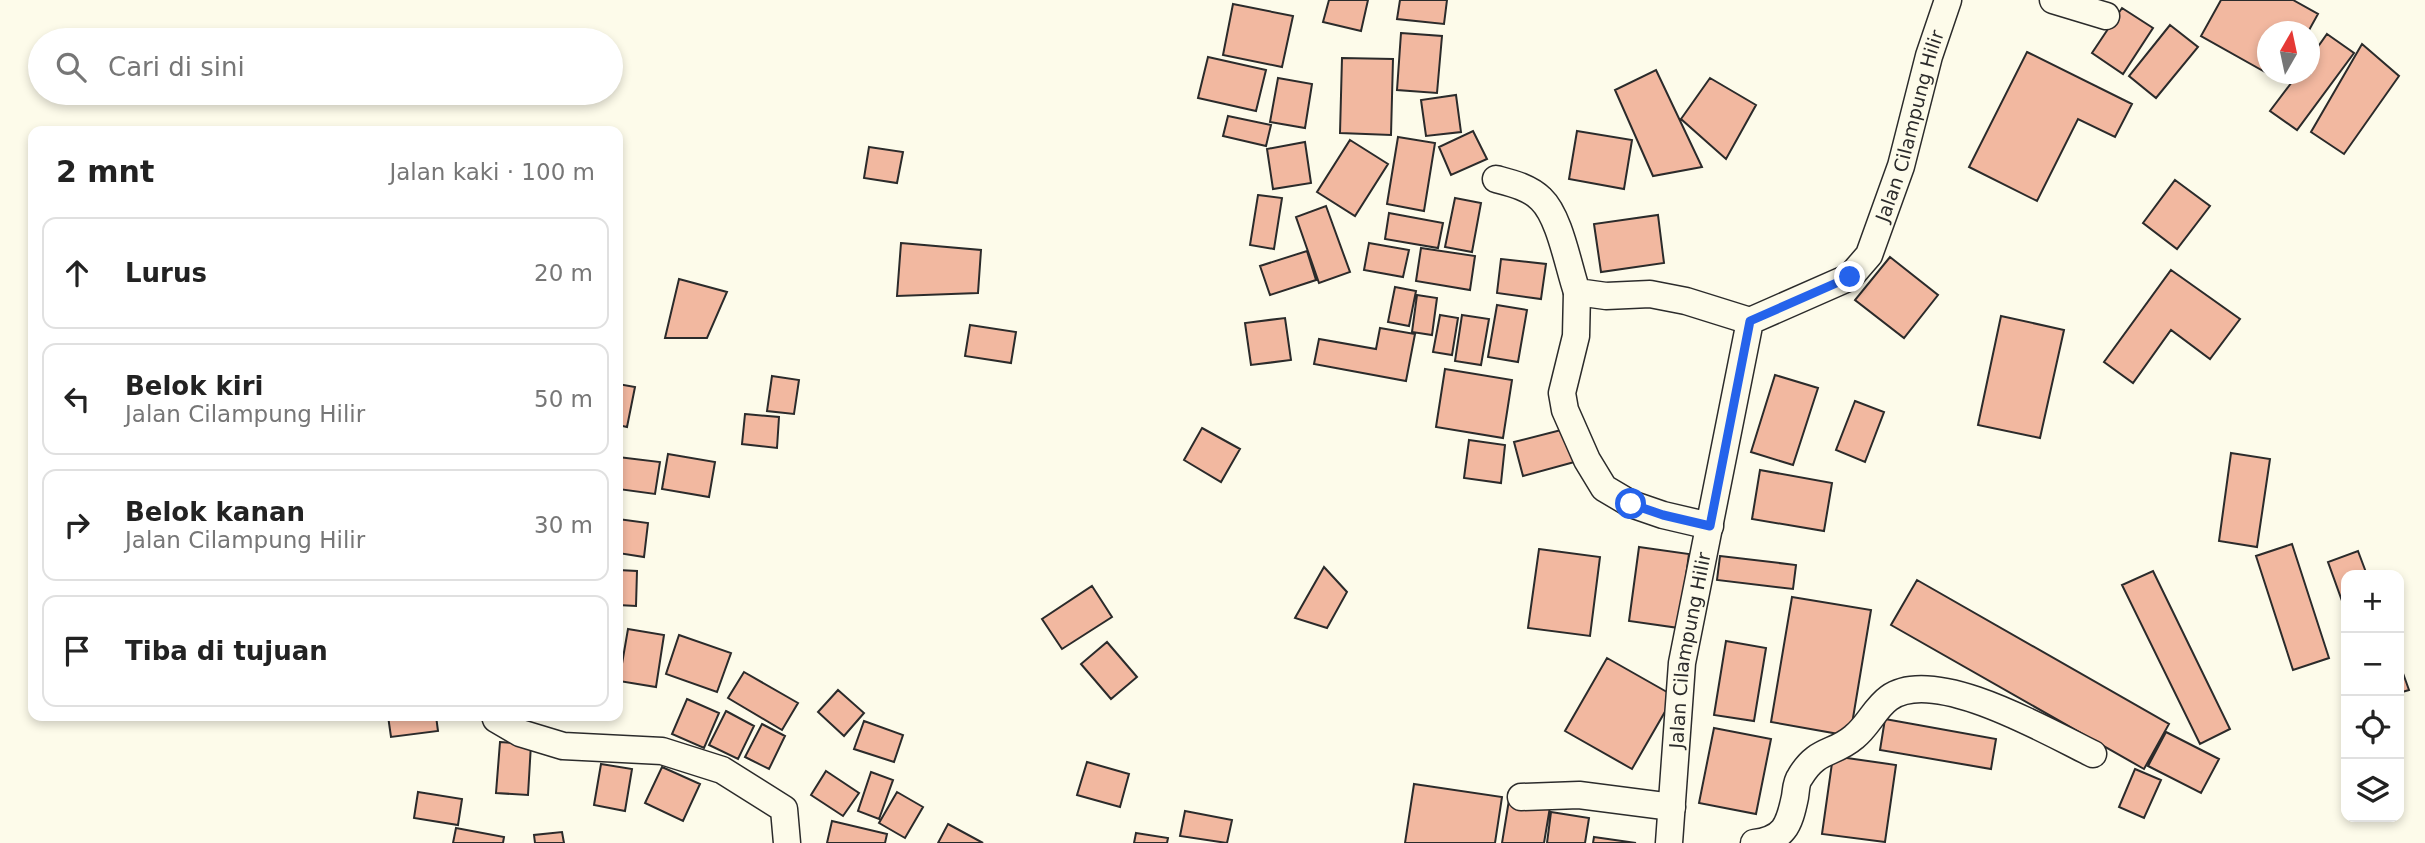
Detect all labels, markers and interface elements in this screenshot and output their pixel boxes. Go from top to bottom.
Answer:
north arrow [2257,21,2320,84]
street label: Jalan Cilampung Hilir [1871,27,1948,226]
search box [28,28,623,105]
icon: search [52,48,90,86]
text: Cari di sini [108,52,245,82]
text: 2 mnt [56,154,154,189]
text: Jalan kaki · 100 m [389,159,595,185]
icon: ahead [58,254,96,292]
text: Lurus [125,258,207,288]
text: 20 m [534,260,593,286]
route end [1834,261,1865,292]
text: Belok kiri [125,371,264,401]
icon: left [58,380,96,418]
text: 50 m [534,386,593,412]
text: Jalan Cilampung Hilir [125,401,365,427]
route start [1615,488,1646,519]
text: Belok kanan [125,497,305,527]
icon: right [58,506,96,544]
text: 30 m [534,512,593,538]
text: Jalan Cilampung Hilir [125,527,365,553]
street label: Jalan Cilampung Hilir [1665,550,1715,750]
map controls [2341,570,2404,822]
button: + [2341,570,2404,633]
icon: arrive [58,632,96,670]
button: − [2341,633,2404,696]
text: Tiba di tujuan [125,636,328,666]
button: locate [2341,696,2404,759]
button: layers [2341,759,2404,822]

